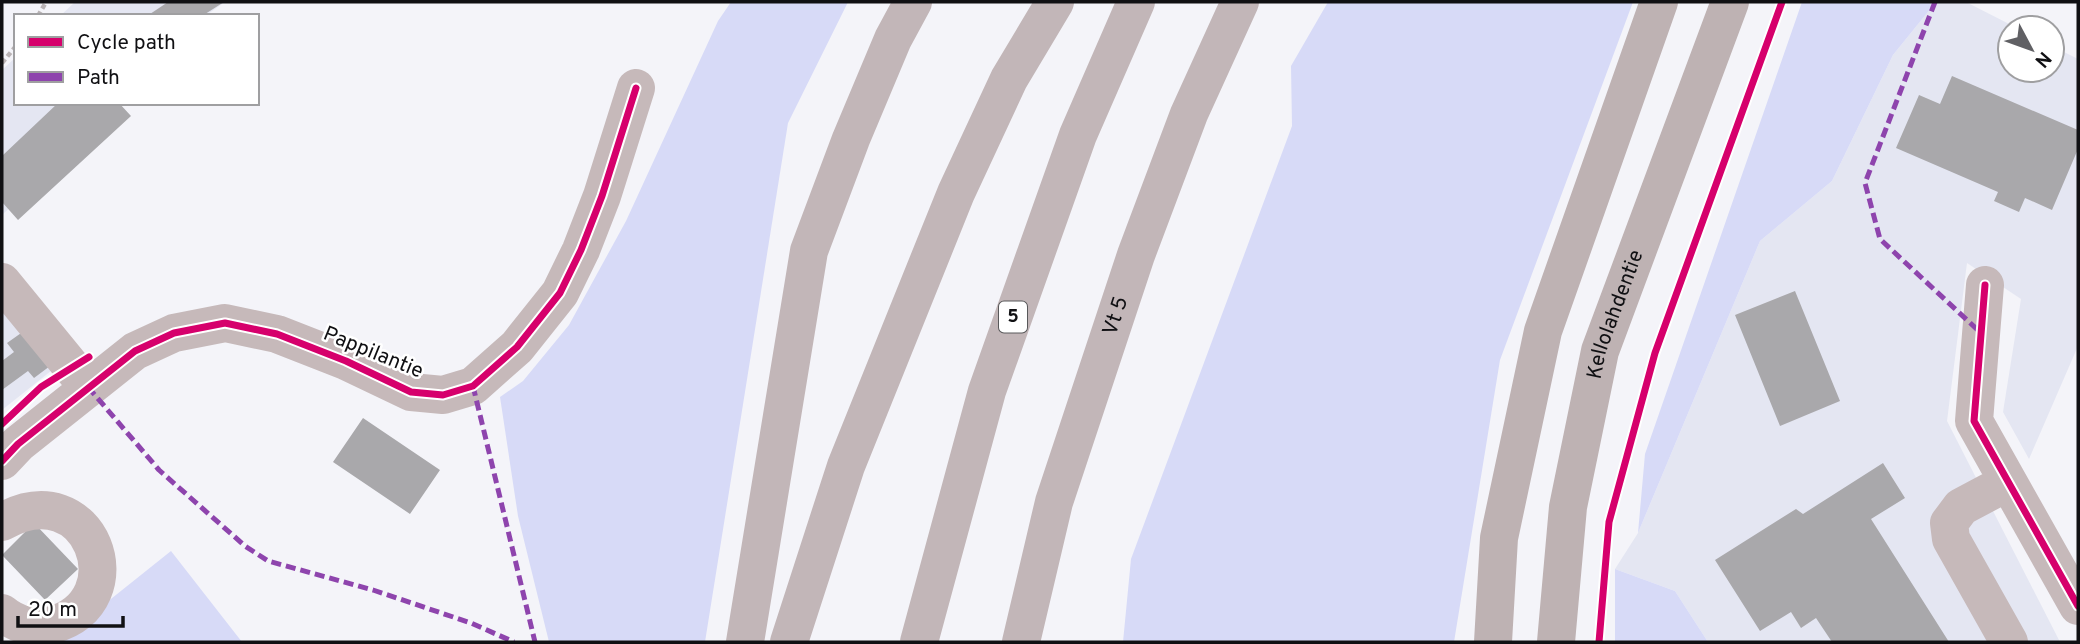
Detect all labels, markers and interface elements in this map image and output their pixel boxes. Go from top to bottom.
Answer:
legend [14,14,259,105]
north arrow [1996,14,2066,84]
text: Cycle path [77,30,176,57]
text: N [2029,46,2056,72]
text: Path [77,65,120,92]
street label: Kellolahdentie [1581,246,1650,381]
street label: Vt 5 [1097,293,1135,339]
road number: 5 [999,302,1027,332]
street label: Pappilantie [319,321,427,385]
scale bar [18,584,122,628]
text: 20 m [28,597,77,624]

